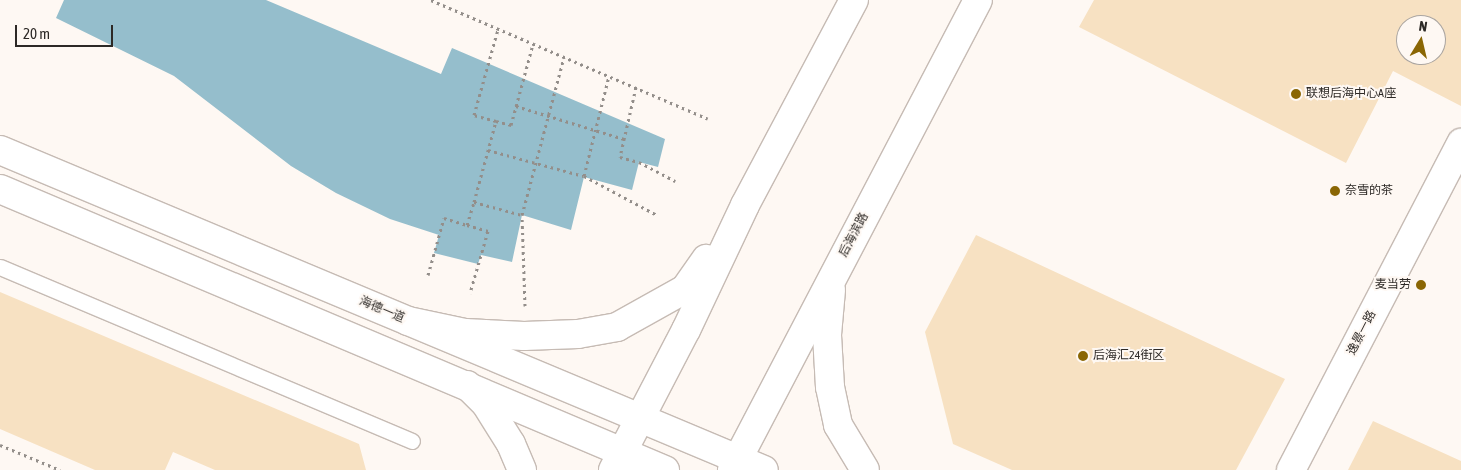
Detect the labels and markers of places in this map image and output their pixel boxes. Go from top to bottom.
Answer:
place label: 联想后海中心A座 [1306,87,1396,101]
marker: 联想后海中心A座 [1290,88,1302,100]
place label: 奈雪的茶 [1345,184,1393,198]
marker: 奈雪的茶 [1329,185,1341,197]
place label: 麦当劳 [1375,278,1411,292]
marker: 麦当劳 [1415,279,1427,291]
place label: 后海汇24街区 [1093,349,1164,363]
marker: 后海汇24街区 [1077,350,1089,362]

